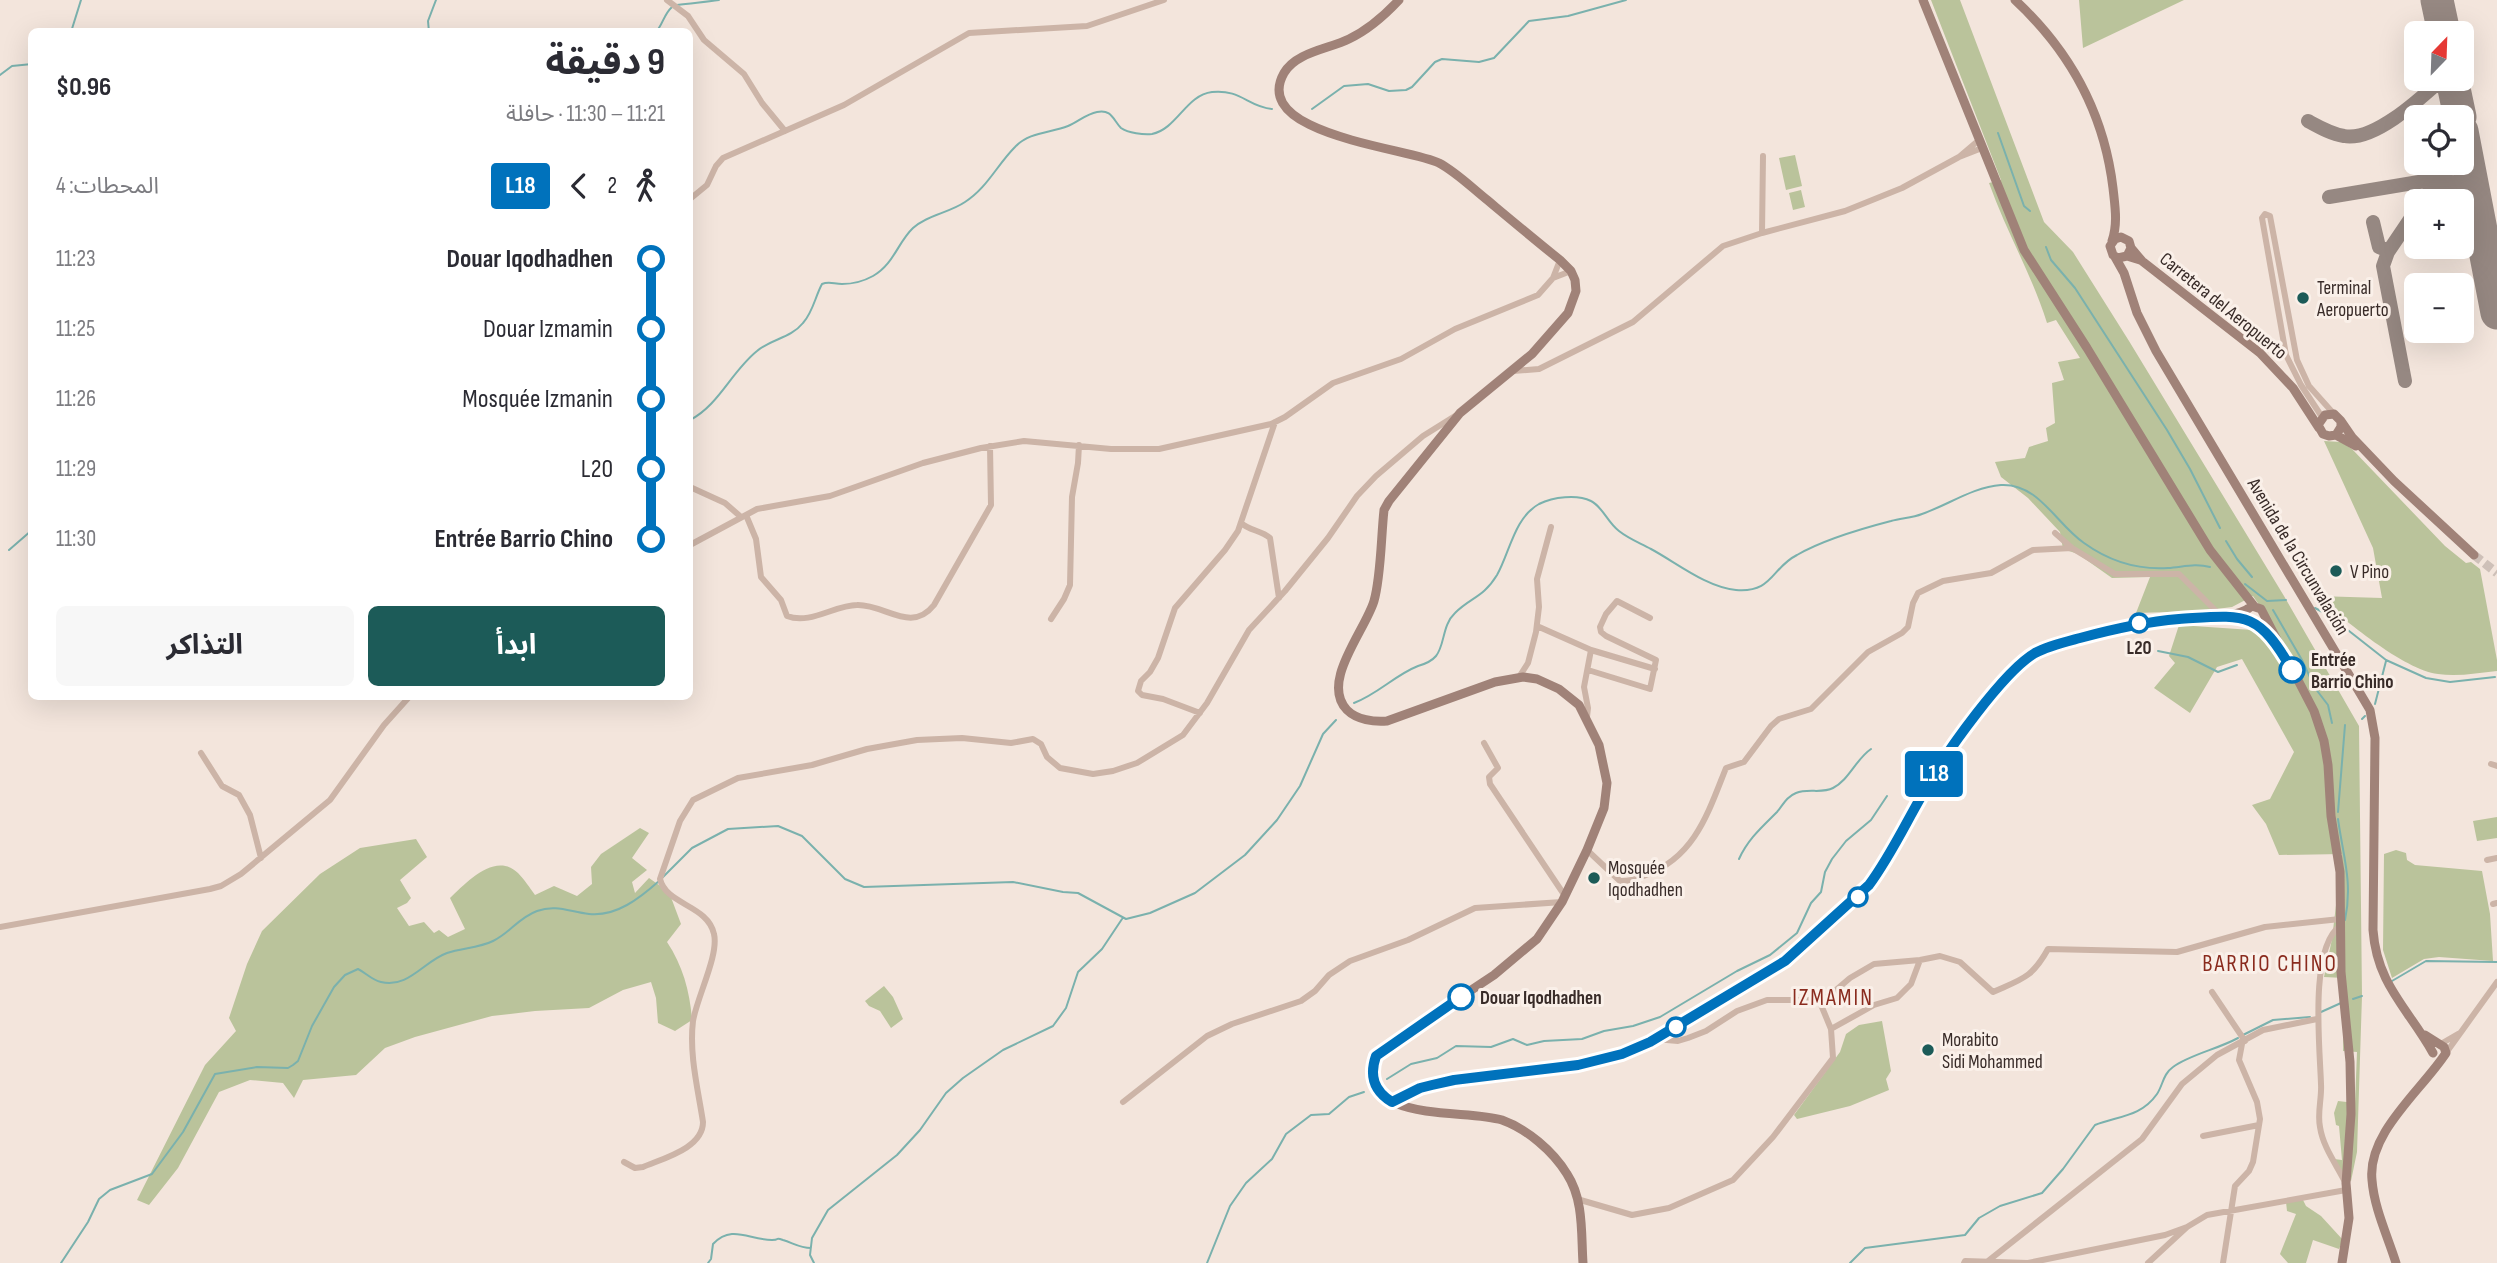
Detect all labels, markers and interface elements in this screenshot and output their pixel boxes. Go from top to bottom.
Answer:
north arrow [2404,21,2474,91]
map controls [2404,21,2474,343]
text: 9 دقيقة [545,40,665,85]
text: $0.96 [56,72,111,103]
text: 11:21 – 11:30 · حافلة [506,100,665,128]
button: locate [2404,105,2474,175]
icon: back [560,167,598,205]
icon: walk [627,167,665,205]
text: L18 [505,171,536,200]
text: المحطات: 4 [56,172,159,200]
text: 2 [608,172,617,200]
button: + [2404,189,2474,259]
text: Douar Iqodhadhen [447,244,613,275]
text: 11:23 [56,245,96,273]
street label: Carretera del Aeropuerto [2155,248,2291,365]
button: − [2404,273,2474,343]
place label: Terminal Aeropuerto [2316,277,2389,322]
marker: Terminal Aeropuerto [2295,290,2311,306]
text: Douar Izmamin [483,314,613,345]
text: 11:25 [56,315,95,343]
text: Mosquée Izmanin [462,384,613,415]
text: 11:26 [56,385,96,413]
text: L20 [581,454,613,485]
text: 11:29 [56,455,96,483]
street label: Avenida de la Circunvalación [2241,473,2354,639]
text: Entrée Barrio Chino [434,524,613,555]
text: 11:30 [56,525,96,553]
place label: V Pino [2350,561,2389,584]
marker: V Pino [2328,563,2344,579]
button: التذاكر [56,606,354,686]
button: ابدأ [368,606,665,686]
marker: L20 [2129,613,2149,633]
place label: L20 [2126,637,2152,660]
place label: Entrée Barrio Chino [2311,649,2394,694]
marker: Entrée Barrio Chino [2279,657,2305,683]
line badge: L18 [1894,751,1974,797]
text: L18 [1919,759,1949,788]
place label: Mosquée Iqodhadhen [1608,857,1683,902]
marker: Mosquée Iqodhadhen [1586,870,1602,886]
unlabelled marker [1848,887,1868,907]
district label: BARRIO CHINO [2202,950,2338,978]
marker: Douar Iqodhadhen [1448,984,1474,1010]
district label: IZMAMIN [1792,984,1874,1012]
place label: Douar Iqodhadhen [1480,987,1602,1010]
unlabelled marker [1666,1017,1686,1037]
place label: Morabito Sidi Mohammed [1942,1029,2043,1074]
marker: Morabito Sidi Mohammed [1920,1042,1936,1058]

